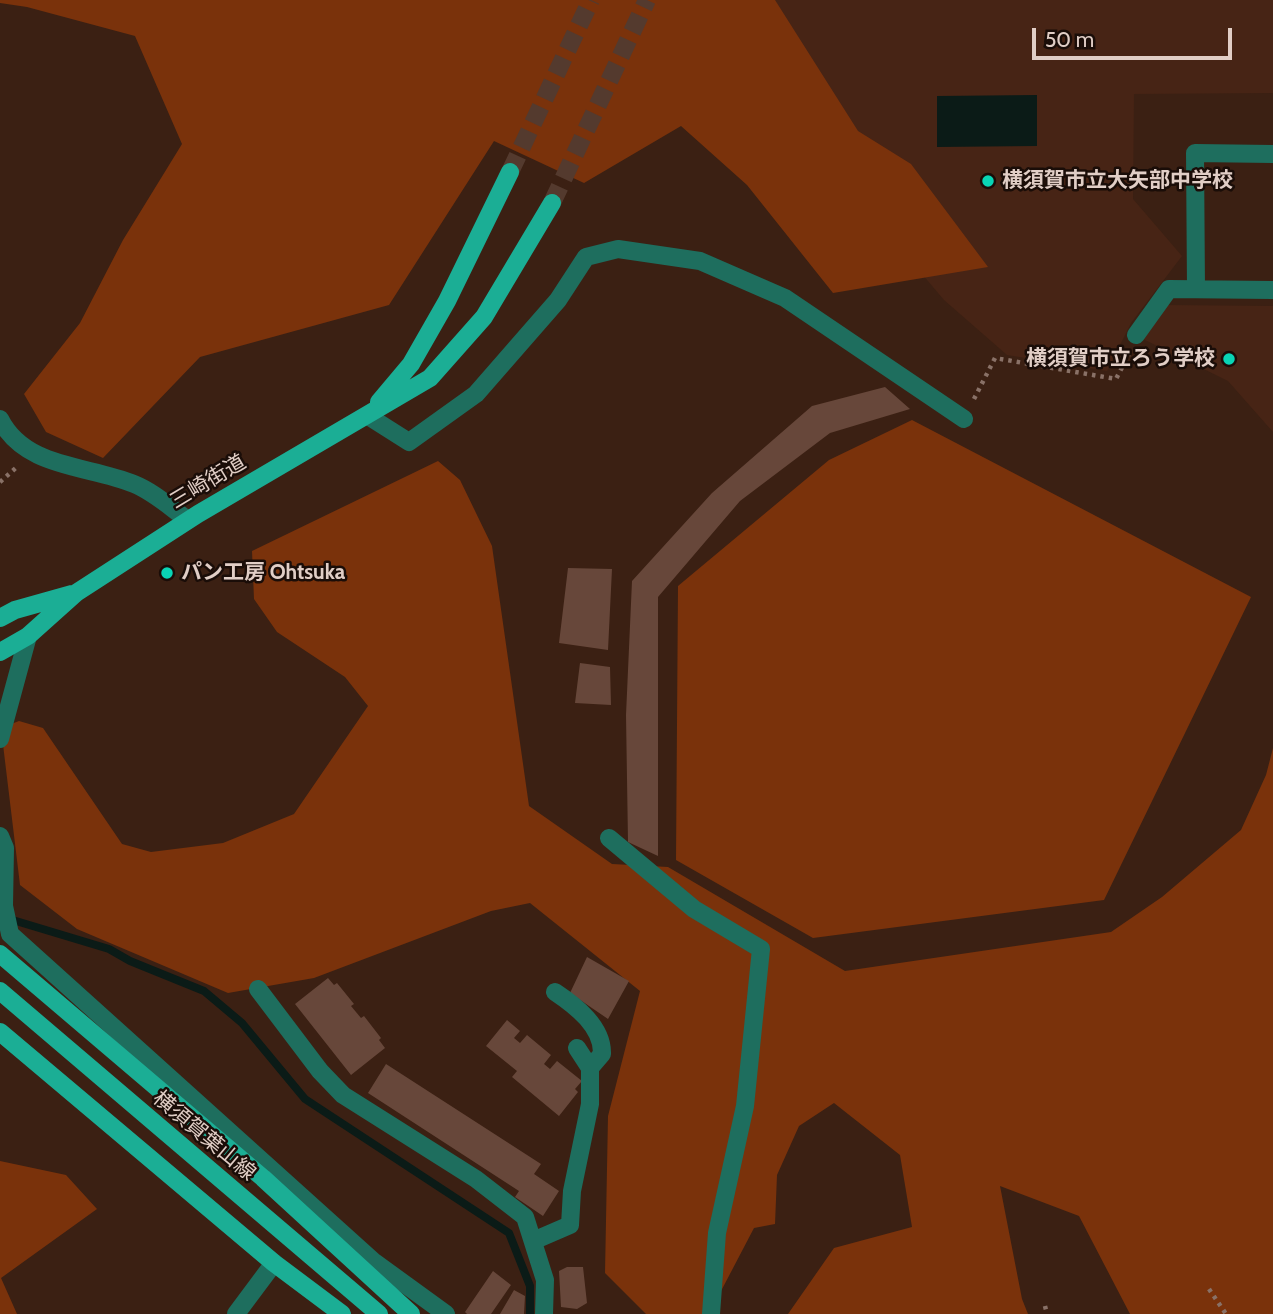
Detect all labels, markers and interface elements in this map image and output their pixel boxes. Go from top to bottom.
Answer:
scale bar [1035,14,1234,58]
text: 50 m [1045,27,1094,52]
place label: 横須賀市立大矢部中学校 [1002,168,1233,194]
marker: 横須賀市立大矢部中学校 [980,173,996,189]
place label: 横須賀市立ろう学校 [1026,346,1215,372]
marker: 横須賀市立ろう学校 [1221,351,1237,367]
street label: 三崎街道 [166,450,250,514]
place label: パン工房 Ohtsuka [181,560,345,586]
marker: パン工房 Ohtsuka [159,565,175,581]
street label: 横須賀葉山線 [148,1086,260,1186]

